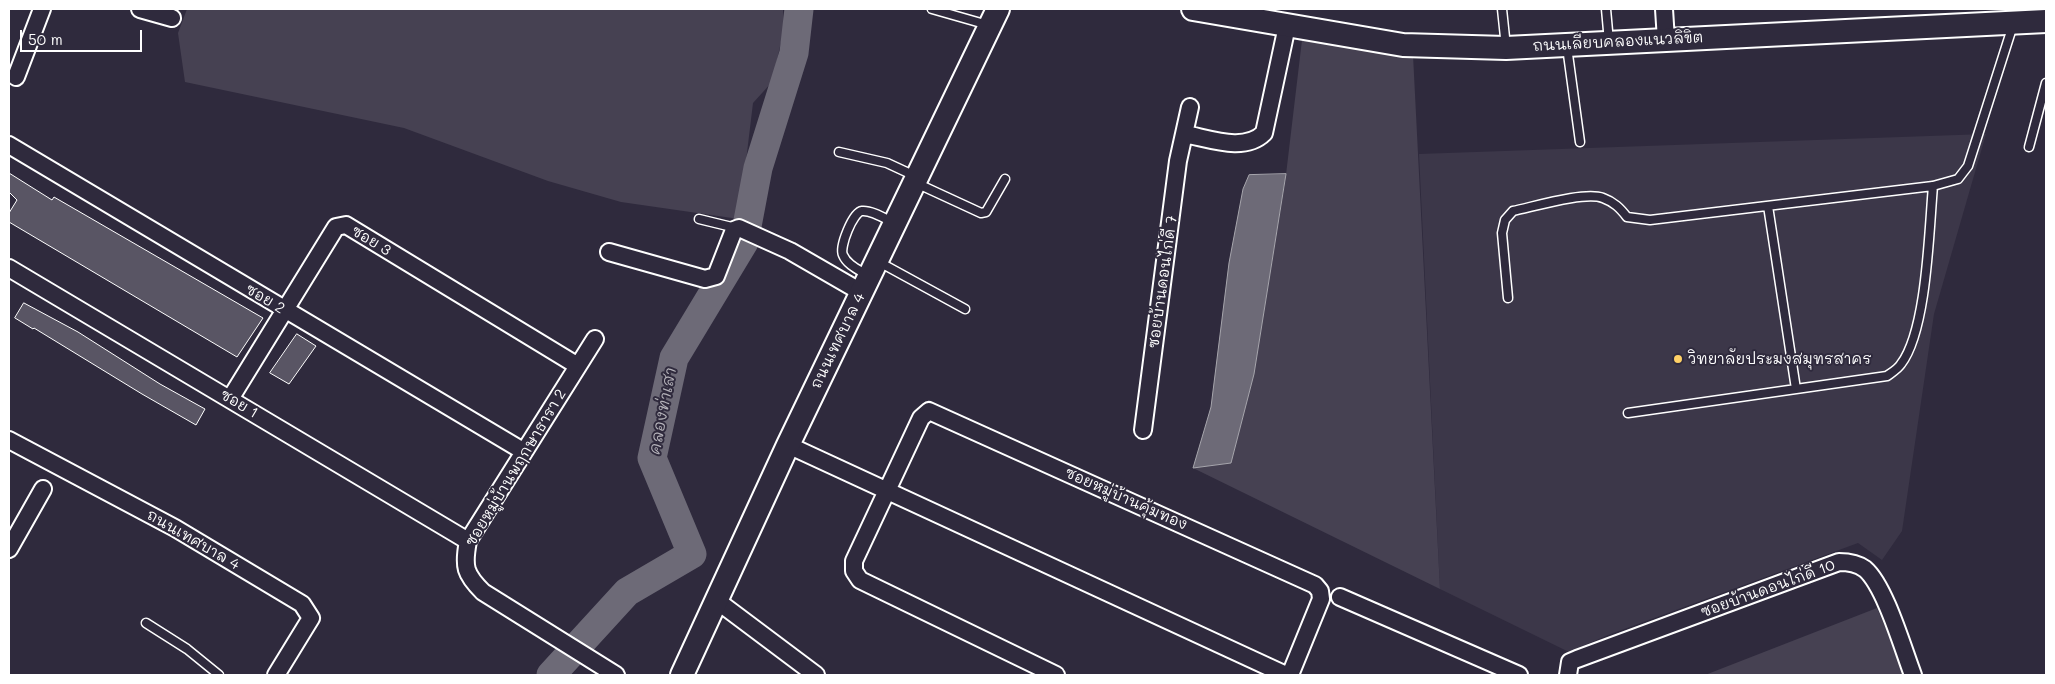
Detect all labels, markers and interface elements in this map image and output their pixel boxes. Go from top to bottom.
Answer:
scale bar [22,20,145,52]
text: 50 m [28,29,63,49]
street label: ถนนเลียบคลองแนวลิขิต [1532,29,1704,55]
street label: ซอยบ้านดอนไก่ดี 7 [1145,214,1181,350]
street label: ซอย 3 [348,222,394,260]
street label: ซอย 2 [242,280,288,318]
street label: ถนนเทศบาล 4 [807,290,869,392]
place label: วิทยาลัยประมงสมุทรสาคร [1688,350,1872,368]
marker: วิทยาลัยประมงสมุทรสาคร [1672,353,1684,365]
water label: คลองท่าเสา [645,366,681,456]
street label: ซอย 1 [217,386,261,422]
street label: ซอยหมู่บ้านพฤกษาธารา 2 [462,386,570,550]
street label: ซอยหมู่บ้านคุ้มทอง [1062,464,1190,534]
street label: ถนนเทศบาล 4 [143,506,243,574]
street label: ซอยบ้านดอนไก่ดี 10 [1698,556,1838,622]

